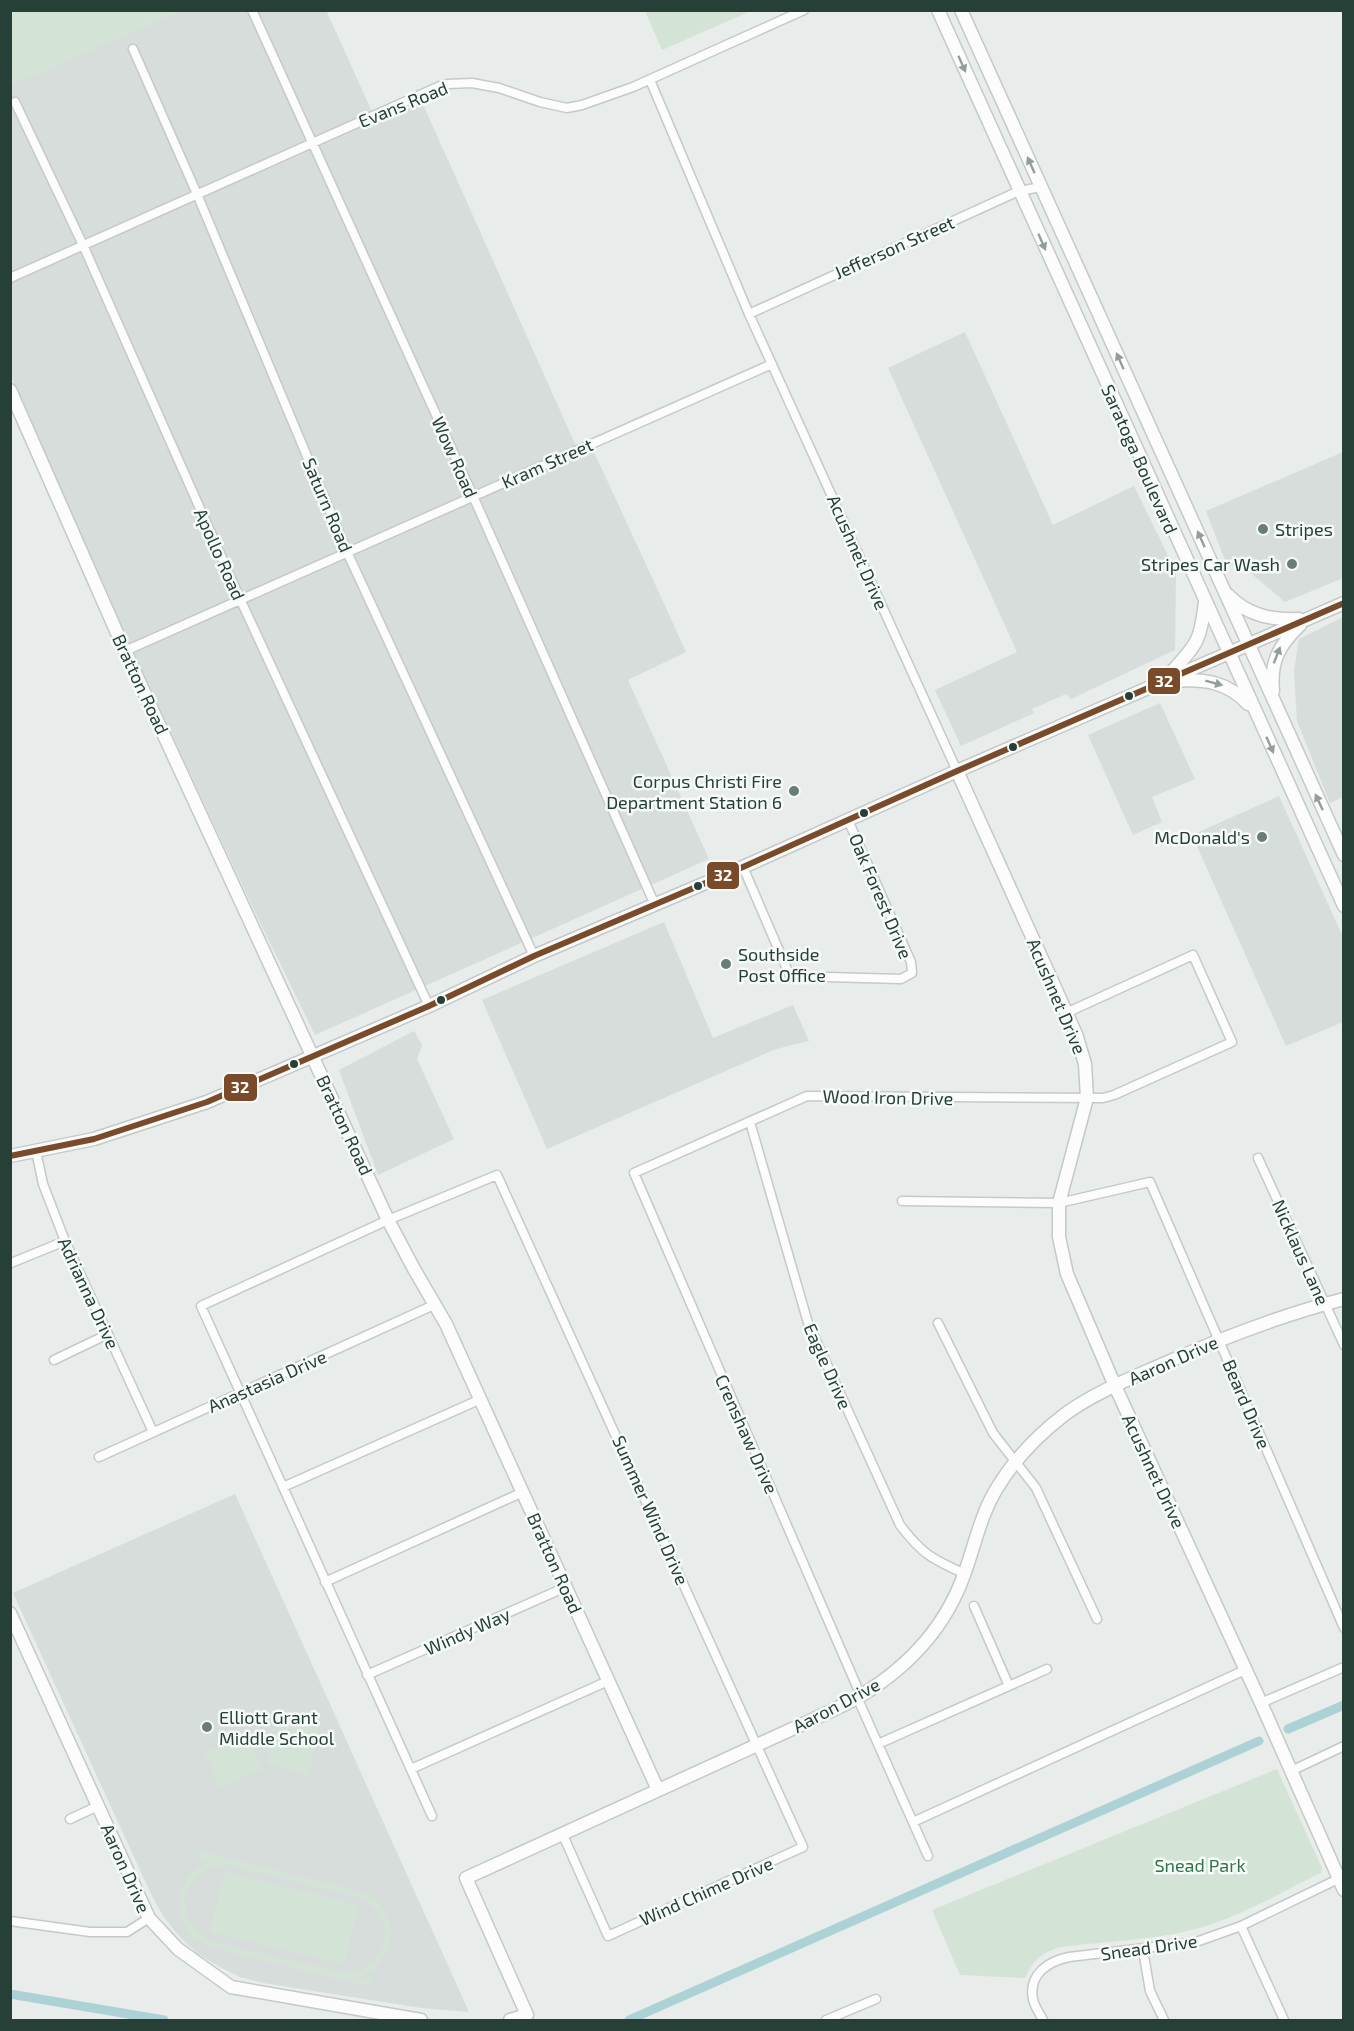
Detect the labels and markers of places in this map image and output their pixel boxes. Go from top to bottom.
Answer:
place label: Stripes [1275,518,1333,540]
marker: Stripes [1256,522,1270,536]
place label: Stripes Car Wash [1141,553,1280,575]
marker: Stripes Car Wash [1285,557,1299,571]
unlabelled marker [1123,690,1135,702]
unlabelled marker [1007,741,1019,753]
place label: Corpus Christi Fire Department Station 6 [606,770,782,813]
marker: Corpus Christi Fire Department Station 6 [787,784,801,798]
unlabelled marker [858,807,870,819]
place label: McDonald's [1154,826,1250,848]
marker: McDonald's [1255,830,1269,844]
unlabelled marker [692,880,704,892]
place label: Southside Post Office [738,943,826,986]
marker: Southside Post Office [719,957,733,971]
unlabelled marker [435,994,447,1006]
unlabelled marker [288,1058,300,1070]
place label: Elliott Grant Middle School [219,1706,335,1749]
marker: Elliott Grant Middle School [200,1720,214,1734]

